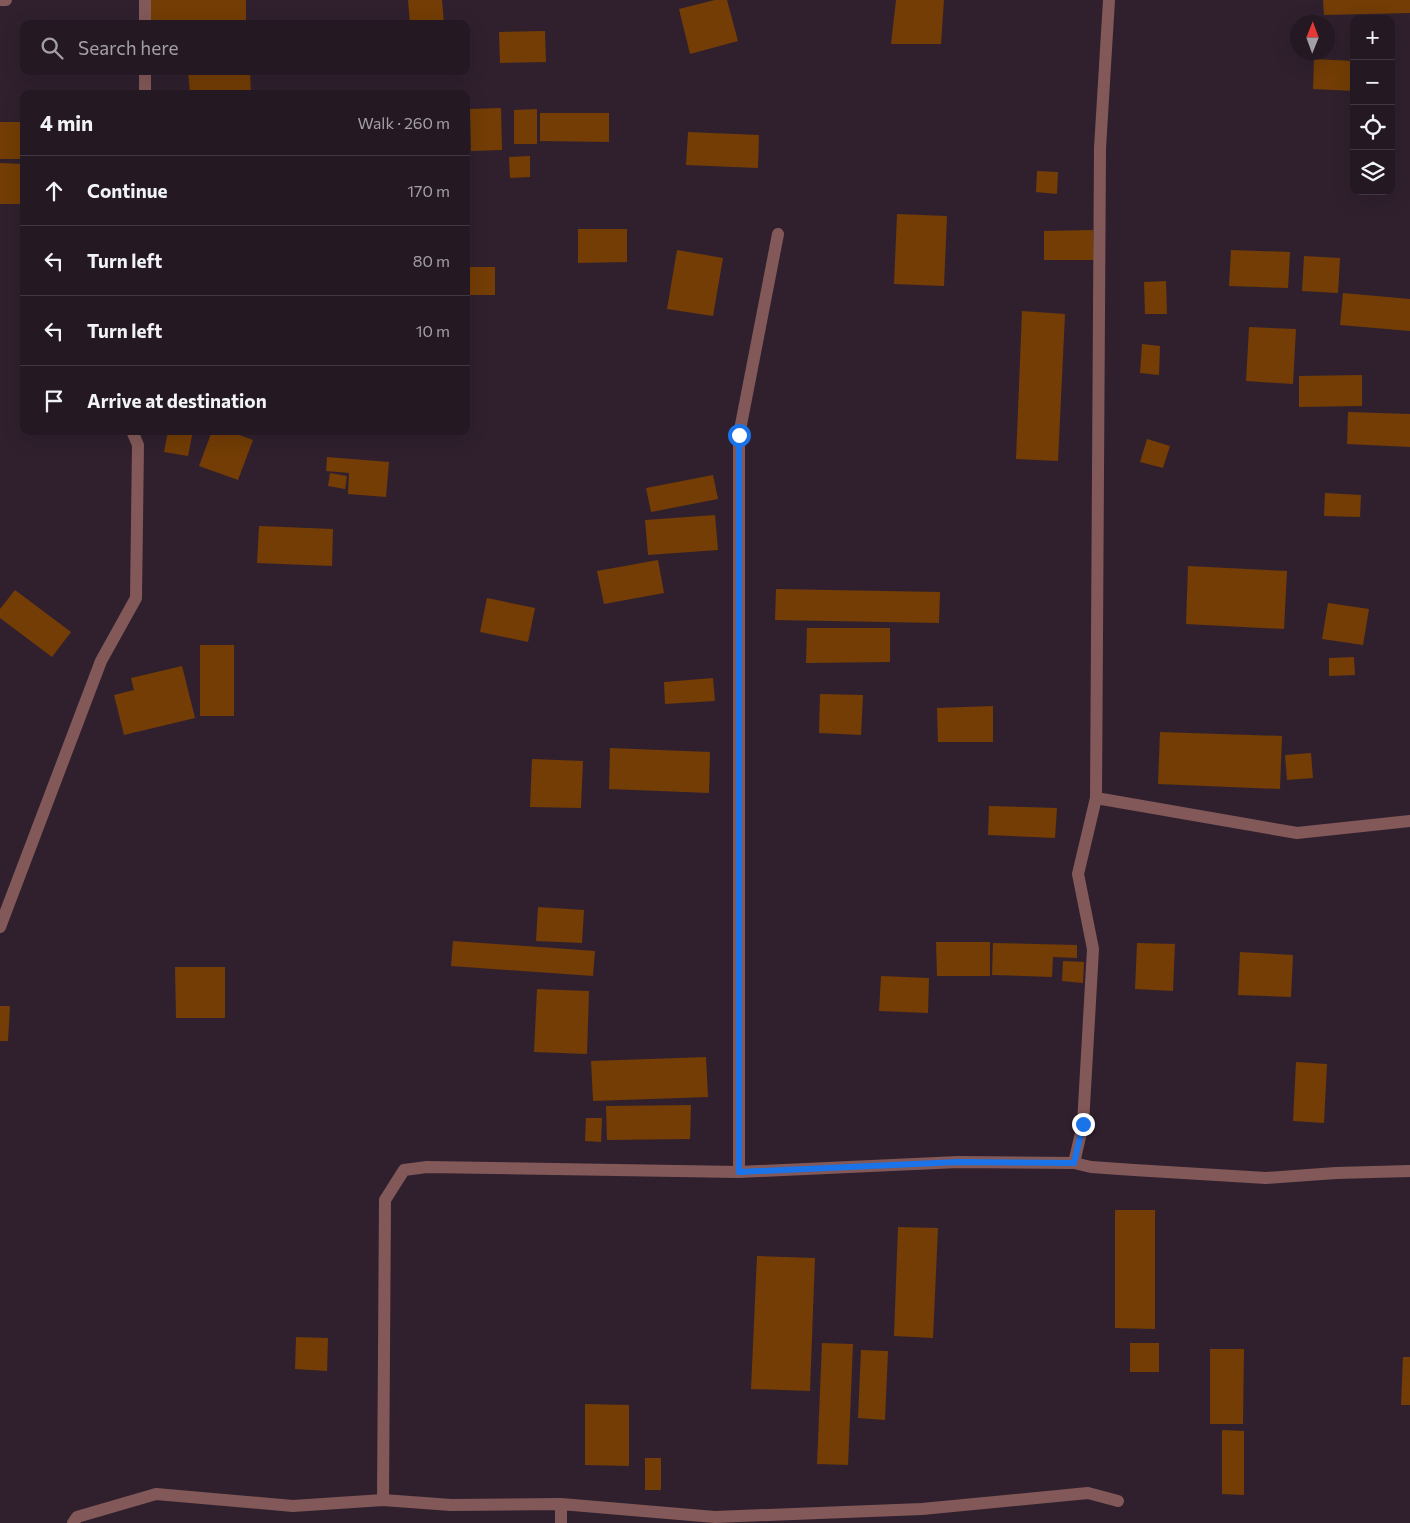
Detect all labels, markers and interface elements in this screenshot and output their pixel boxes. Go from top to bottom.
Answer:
north arrow [1290,15,1335,60]
map controls [1350,15,1395,195]
button: + [1350,15,1395,60]
search box [20,20,470,75]
icon: search [38,34,66,62]
text: Search here [78,36,178,59]
button: − [1350,60,1395,105]
button: locate [1350,105,1395,150]
text: 4 min [40,110,93,135]
text: Walk · 260 m [358,113,450,132]
button: layers [1350,150,1395,195]
icon: ahead [40,177,68,205]
text: Continue [87,179,167,202]
text: 170 m [407,181,450,200]
icon: left [40,247,68,275]
text: Turn left [87,249,162,272]
text: 80 m [413,251,450,270]
icon: left [40,317,68,345]
text: Turn left [87,319,162,342]
text: 10 m [416,321,450,340]
icon: arrive [40,387,68,415]
text: Arrive at destination [87,389,267,412]
route start [728,424,751,447]
route end [1072,1113,1095,1136]

